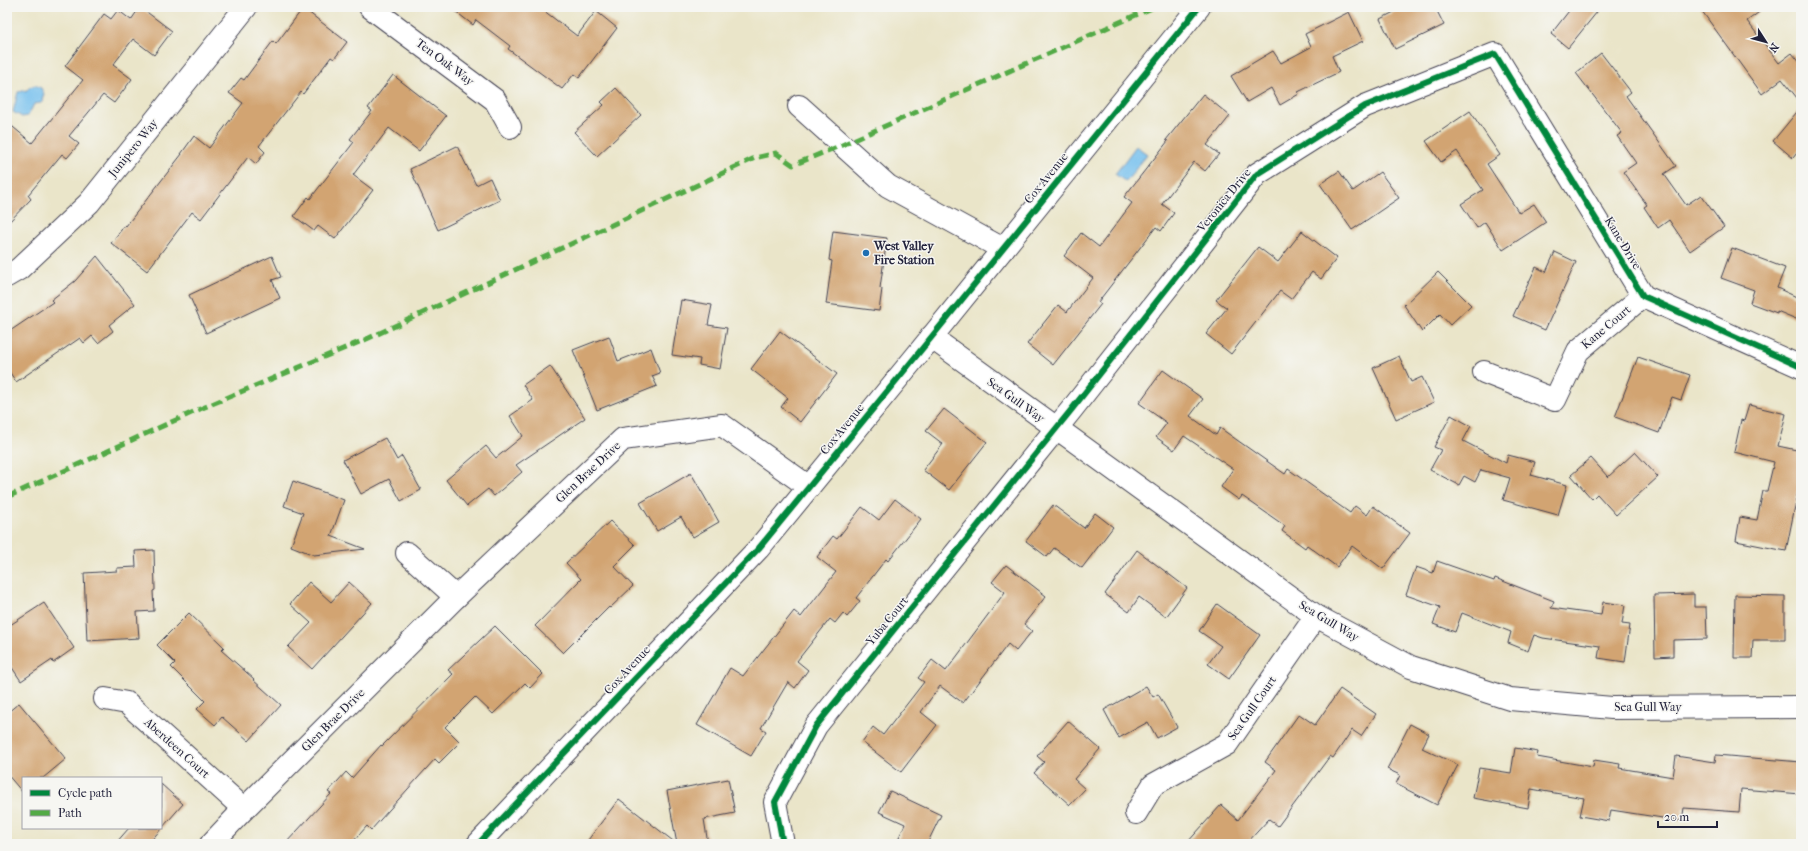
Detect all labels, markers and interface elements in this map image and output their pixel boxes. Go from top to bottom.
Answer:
north arrow [1746,22,1786,62]
street label: Ten Oak Way [413,36,477,89]
text: N [1766,40,1781,55]
street label: Junipero Way [105,116,161,181]
street label: Cox Avenue [1021,150,1071,206]
street label: Veronica Drive [1194,166,1254,235]
street label: Kane Drive [1602,214,1644,272]
place label: West Valley Fire Station [873,239,935,267]
marker: West Valley Fire Station [861,248,871,258]
street label: Kane Court [1578,302,1634,352]
street label: Sea Gull Way [985,375,1048,426]
street label: Cox Avenue [817,401,867,457]
street label: Glen Brae Drive [553,438,623,506]
street label: Yuba Court [862,593,911,649]
street label: Sea Gull Way [1296,598,1362,645]
street label: Cox Avenue [601,643,653,697]
street label: Sea Gull Court [1225,673,1280,743]
street label: Glen Brae Drive [299,685,368,754]
street label: Sea Gull Way [1614,700,1682,714]
street label: Aberdeen Court [141,714,213,782]
legend [22,777,162,829]
text: Cycle path [58,786,113,800]
scale bar [1658,803,1717,829]
text: Path [58,806,82,820]
text: 20 m [1664,810,1689,824]

